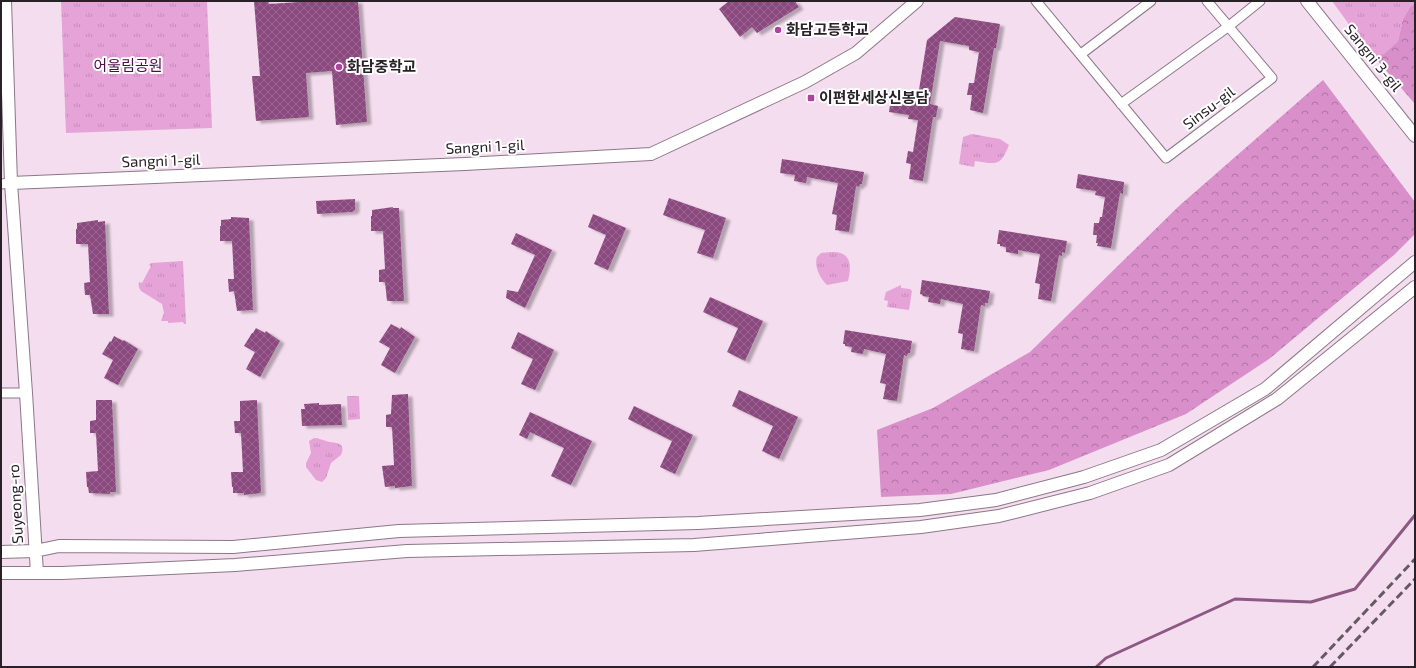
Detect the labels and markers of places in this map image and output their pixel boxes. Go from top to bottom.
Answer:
place label: 화담고등학교 [786,20,869,38]
marker: 화담고등학교 [773,25,783,35]
place label: 화담중학교 [347,57,416,75]
marker: 화담중학교 [334,62,344,72]
place label: 이편한세상신봉담 [819,88,930,106]
marker: 이편한세상신봉담 [806,93,816,103]

